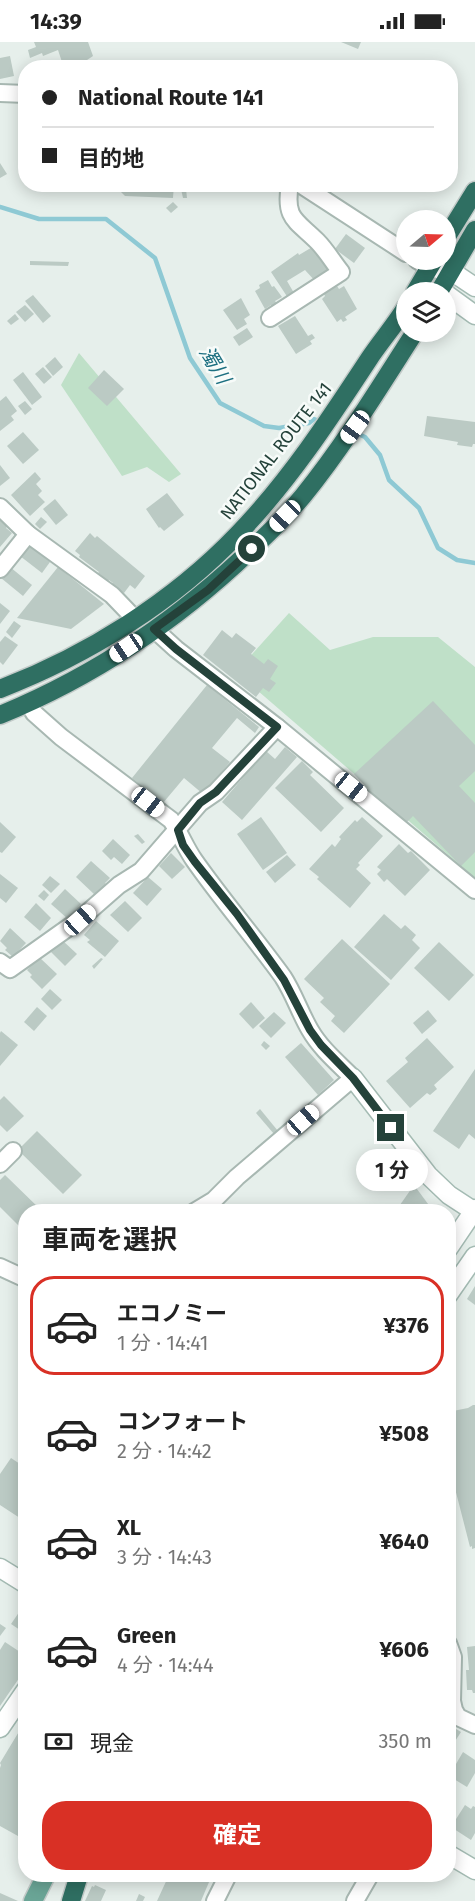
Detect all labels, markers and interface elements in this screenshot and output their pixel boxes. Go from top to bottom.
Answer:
text: 14:39 [30,8,82,35]
text: National Route 141 [78,84,264,111]
text: 目的地 [78,145,144,172]
north arrow [396,210,456,270]
map controls [396,210,456,342]
button: layers [396,282,456,342]
water label: 濁川 [194,342,237,390]
street label: NATIONAL ROUTE 141 [216,378,336,524]
car [337,407,373,447]
car [266,497,304,535]
route start [238,535,265,562]
car [106,630,146,666]
car [331,769,371,805]
car [128,784,168,820]
car [61,901,99,939]
car [284,1101,322,1139]
route end [377,1114,404,1141]
callout: 1 分 [355,1149,427,1191]
text: 1 分 [375,1158,409,1182]
text: 車両を選択 [42,1224,177,1256]
icon: car [45,1299,99,1353]
text: エコノミー [117,1300,227,1327]
text: ¥376 [383,1312,429,1339]
text: 1 分 · 14:41 [117,1331,209,1355]
icon: car [45,1407,99,1461]
text: コンフォート [117,1408,248,1435]
text: ¥508 [379,1420,429,1447]
text: 2 分 · 14:42 [117,1439,212,1463]
text: XL [117,1514,141,1541]
icon: car [45,1515,99,1569]
text: ¥640 [379,1528,429,1555]
text: 3 分 · 14:43 [117,1545,212,1569]
text: Green [117,1622,176,1649]
icon: car [45,1623,99,1677]
text: ¥606 [379,1636,429,1663]
text: 4 分 · 14:44 [117,1653,214,1677]
icon: cash [42,1725,75,1758]
text: 350 m [378,1729,432,1753]
text: 現金 [90,1730,134,1757]
button: 確定 [42,1801,432,1870]

